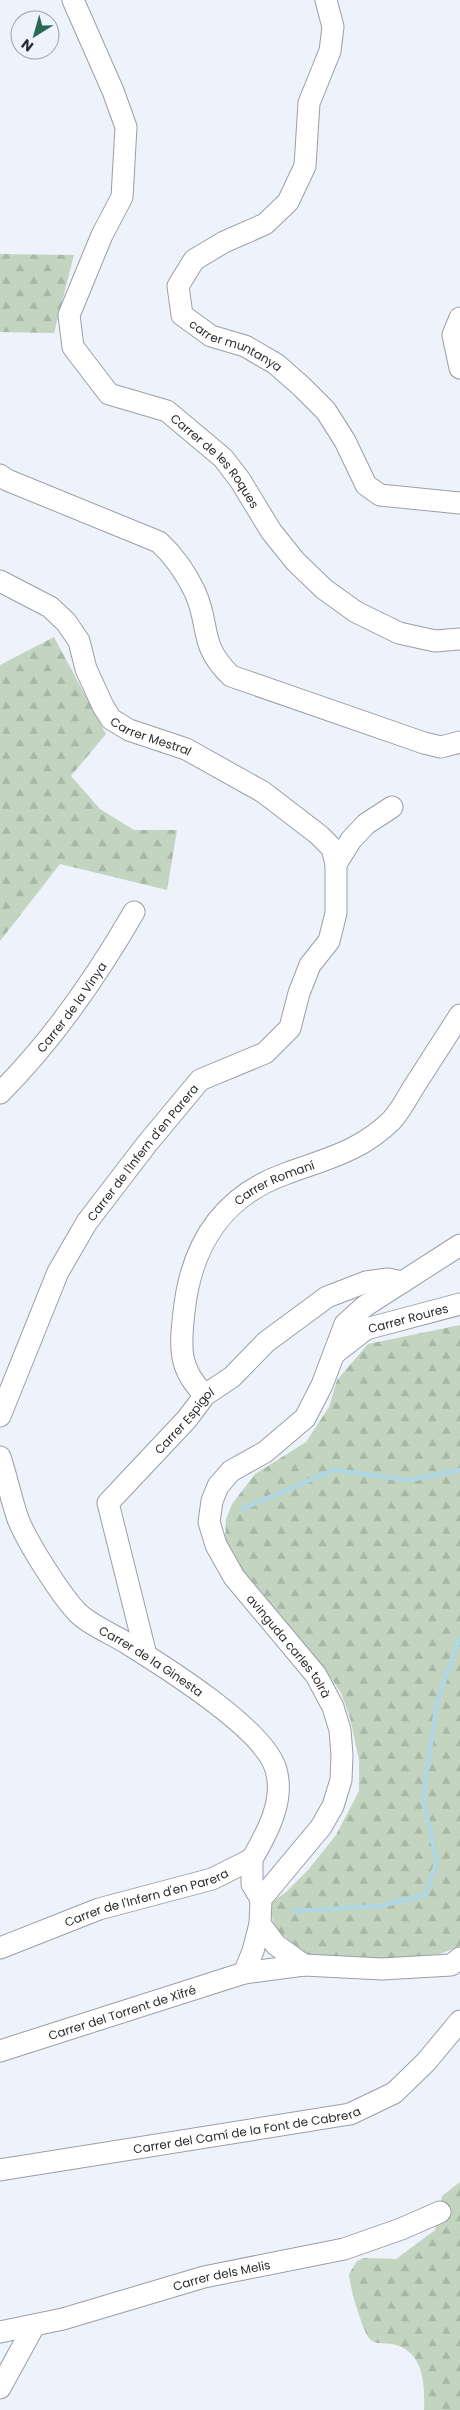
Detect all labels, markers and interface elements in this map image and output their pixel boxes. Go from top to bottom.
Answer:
north arrow [10,10,60,60]
text: N [17,34,37,57]
street label: carrer muntanya [186,315,287,375]
street label: Carrer de les Roques [167,409,264,511]
street label: Carrer Mestral [107,712,195,759]
street label: Carrer de la Vinya [32,958,110,1056]
street label: Carrer de l'Infern d'en Parera [82,1080,202,1224]
street label: Carrer Romaní [230,1156,317,1209]
street label: Carrer Roures [366,1299,450,1337]
street label: Carrer Espigol [150,1383,217,1458]
street label: avinguda carles tolrà [243,1590,335,1701]
street label: Carrer de la Ginesta [96,1621,207,1700]
street label: Carrer de l'Infern d'en Parera [62,1864,231,1930]
street label: Carrer del Torrent de Xifré [46,1980,198,2044]
street label: Carrer del Camí de la Font de Cabrera [132,2102,363,2157]
street label: Carrer dels Melis [171,2255,272,2294]

